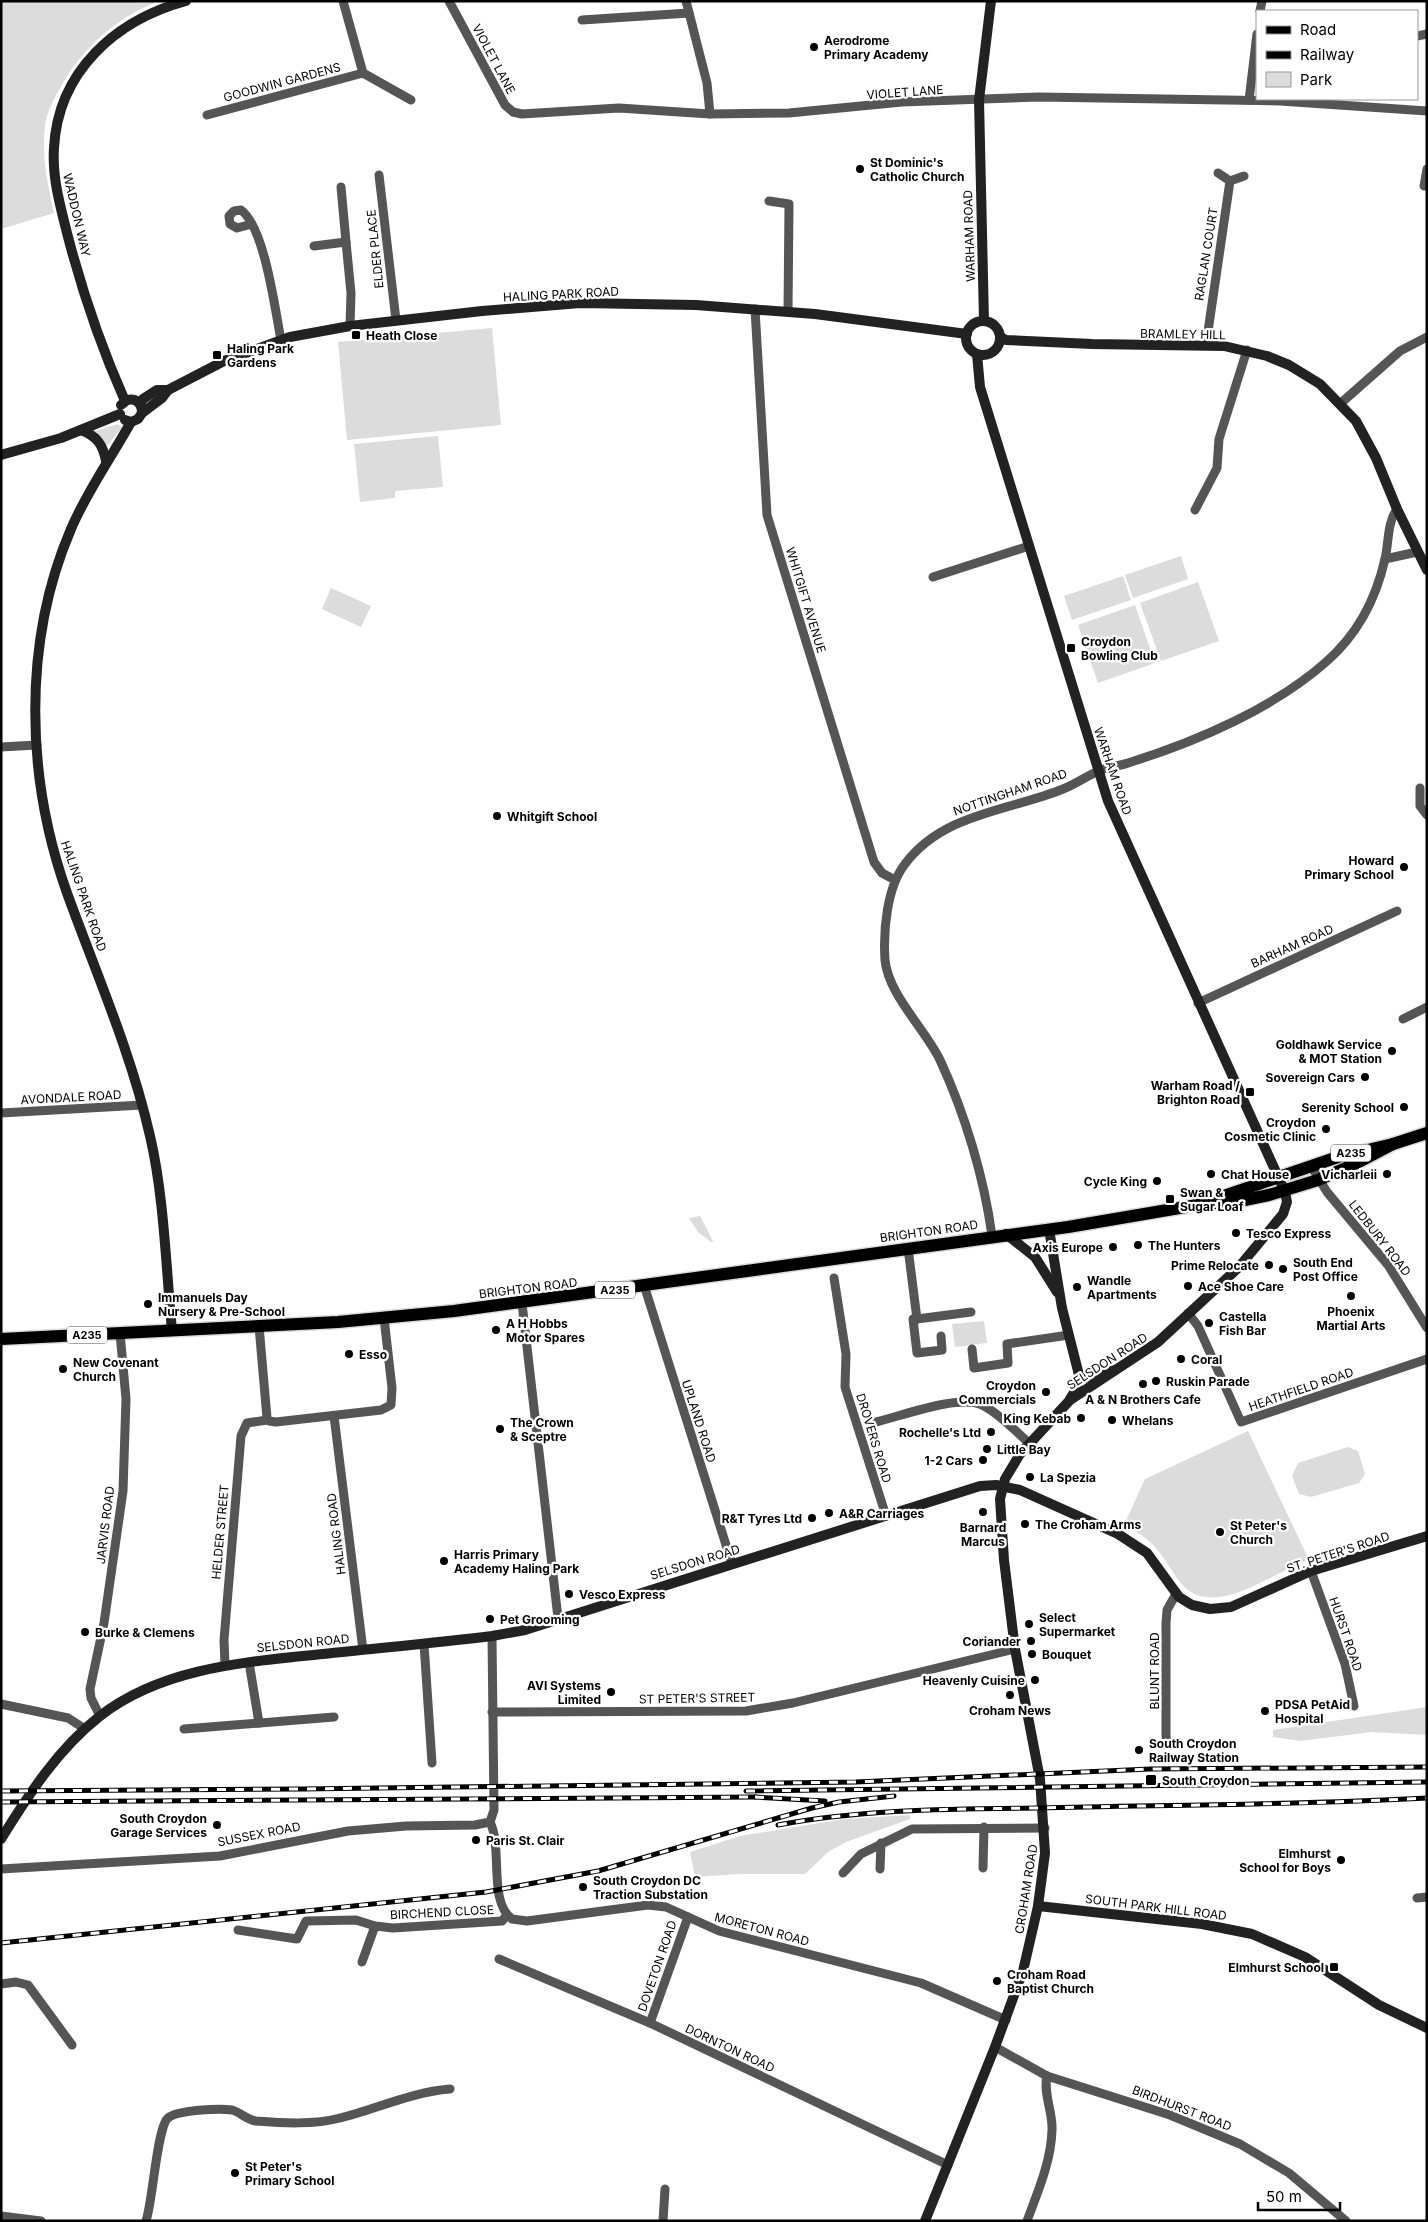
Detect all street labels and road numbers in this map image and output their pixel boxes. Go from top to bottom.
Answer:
street label: VIOLET LANE [469,21,519,97]
street label: GOODWIN GARDENS [222,59,343,105]
street label: VIOLET LANE [866,82,944,102]
street label: WADDON WAY [60,172,94,258]
street label: WARHAM ROAD [960,190,978,282]
street label: RAGLAN COURT [1191,206,1221,302]
street label: ELDER PLACE [363,209,387,289]
street label: HALING PARK ROAD [503,283,619,305]
street label: BRAMLEY HILL [1140,326,1226,342]
street label: WHITGIFT AVENUE [783,545,829,655]
street label: WARHAM ROAD [1091,725,1135,817]
street label: NOTTINGHAM ROAD [951,765,1069,819]
street label: HALING PARK ROAD [58,839,110,953]
street label: BARHAM ROAD [1248,921,1336,971]
street label: AVONDALE ROAD [20,1087,122,1107]
road number: A235 [1331,1144,1371,1162]
street label: LEDBURY ROAD [1346,1197,1414,1279]
street label: BRIGHTON ROAD [879,1217,979,1245]
street label: BRIGHTON ROAD [478,1275,578,1301]
road number: A235 [595,1282,635,1298]
road number: A235 [67,1326,107,1344]
street label: SELSDON ROAD [1064,1329,1150,1393]
street label: HEATHFIELD ROAD [1247,1364,1355,1414]
street label: UPLAND ROAD [679,1378,719,1464]
street label: DROVERS ROAD [853,1391,895,1485]
street label: HELDER STREET [208,1484,232,1580]
street label: JARVIS ROAD [93,1485,117,1565]
street label: HALING ROAD [324,1492,348,1576]
street label: ST. PETER'S ROAD [1285,1528,1391,1576]
street label: SELSDON ROAD [648,1541,742,1583]
street label: HURST ROAD [1326,1595,1366,1673]
street label: SELSDON ROAD [256,1631,350,1655]
street label: BLUNT ROAD [1147,1632,1162,1710]
street label: ST PETER'S STREET [639,1689,756,1707]
street label: SUSSEX ROAD [216,1819,302,1849]
street label: CROHAM ROAD [1012,1843,1040,1935]
street label: SOUTH PARK HILL ROAD [1084,1891,1228,1923]
street label: BIRCHEND CLOSE [390,1902,494,1922]
street label: MORETON ROAD [713,1909,811,1949]
street label: DOVETON ROAD [634,1918,680,2014]
street label: DORNTON ROAD [683,2021,777,2075]
street label: BIRDHURST ROAD [1130,2082,1234,2134]

